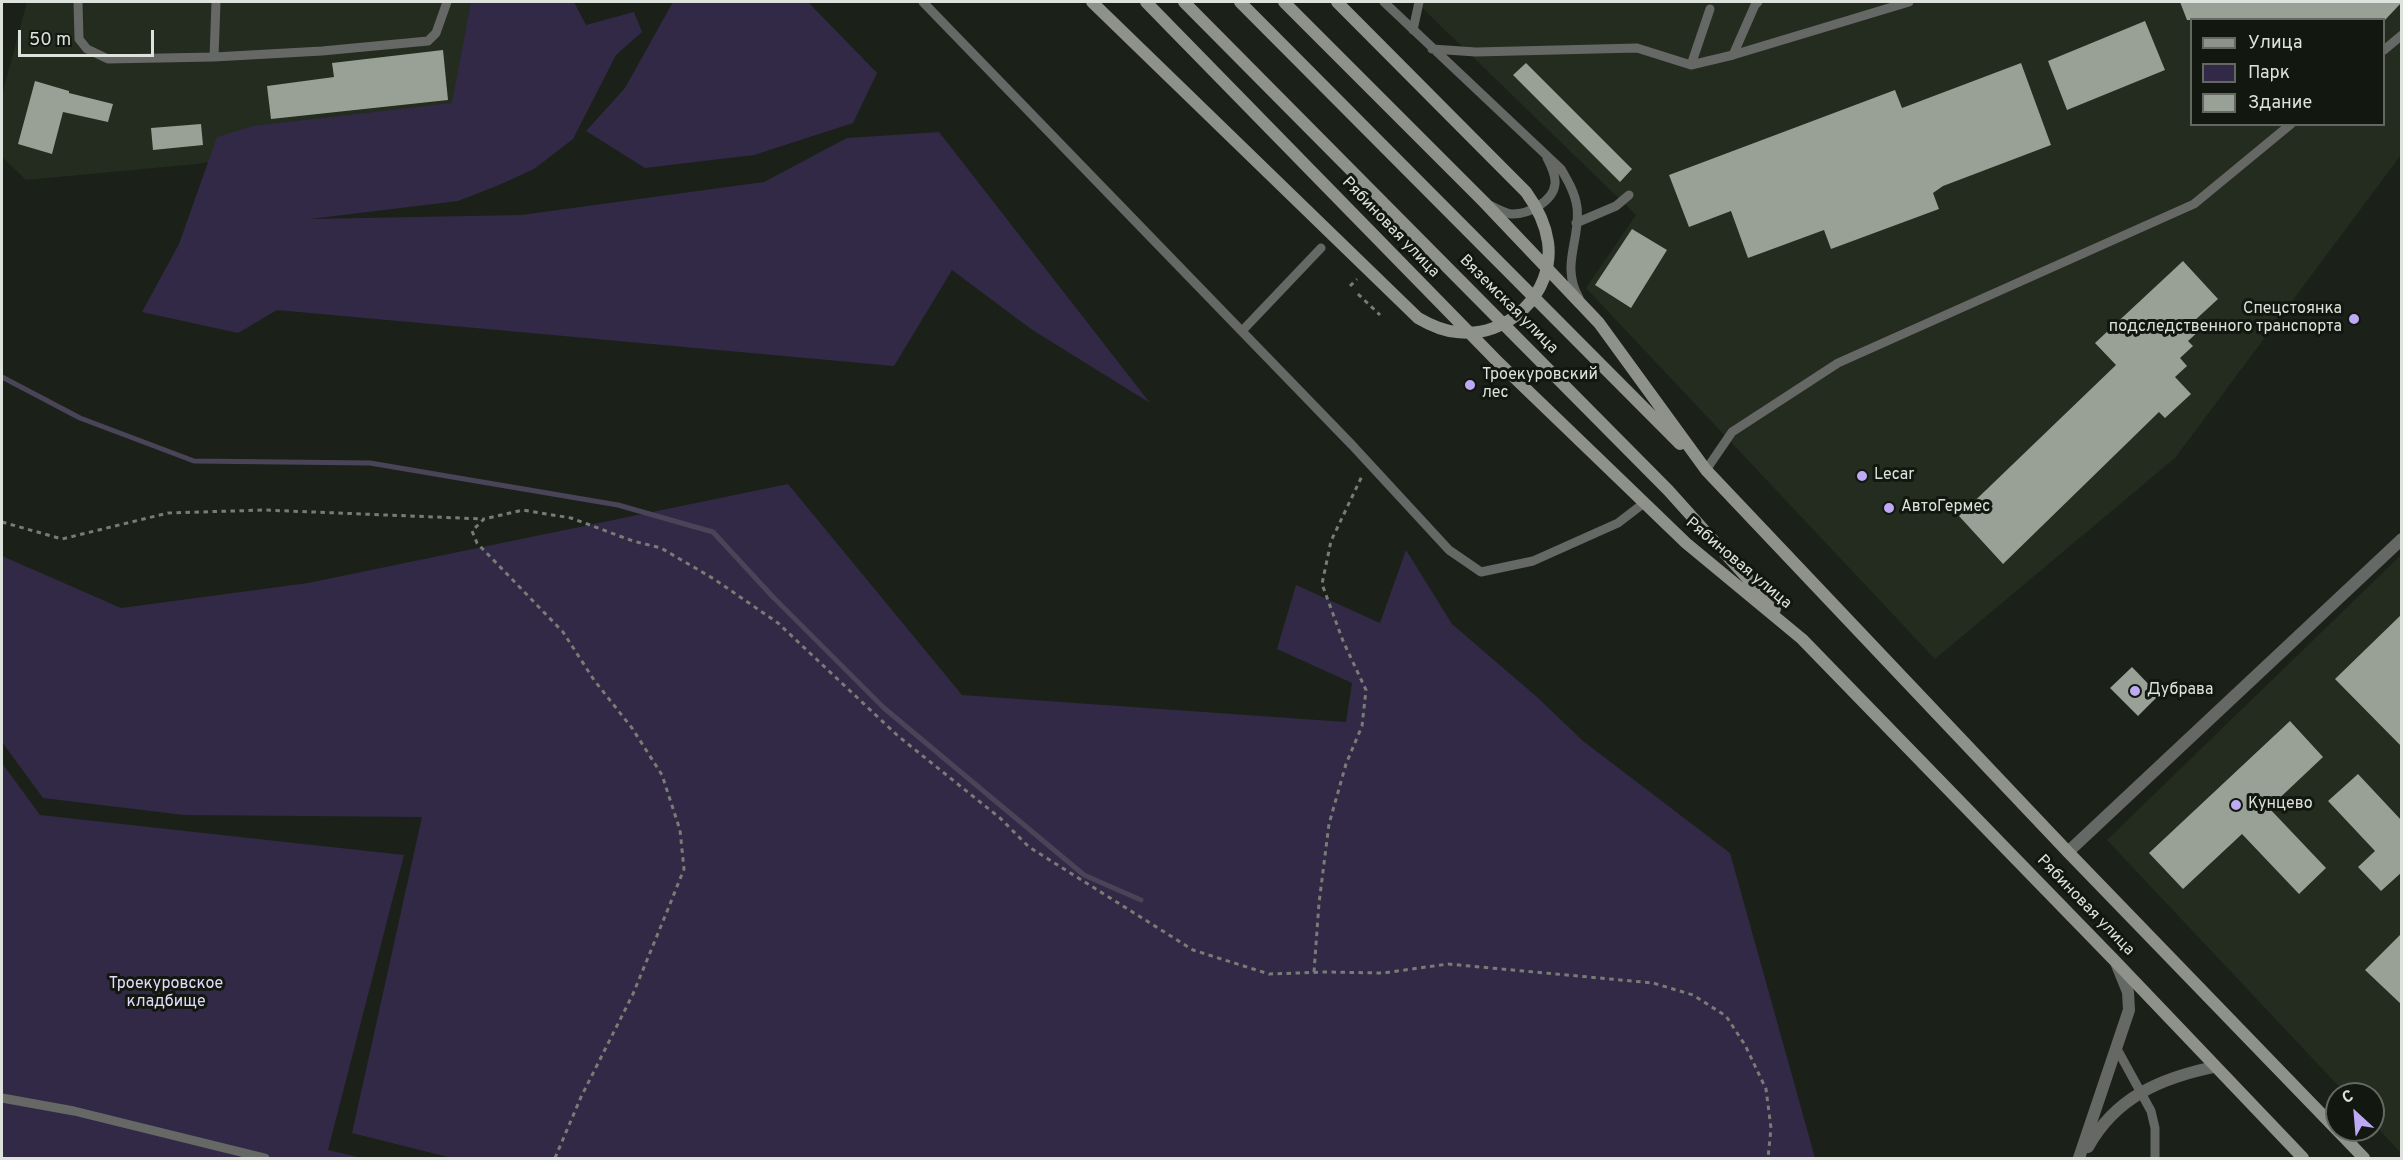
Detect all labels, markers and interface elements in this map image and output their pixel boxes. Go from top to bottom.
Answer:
scale bar [21,18,158,56]
legend [2190,18,2385,126]
text: 50 m [29,29,71,52]
text: Улица [2248,32,2302,55]
text: Парк [2248,62,2290,85]
text: Здание [2248,92,2312,115]
street label: Рябиновая улица [1337,174,1443,282]
street label: Вяземская улица [1455,252,1561,358]
place label: Спецстоянка подследственного транспорта [2109,300,2342,338]
marker: Спецстоянка подследственного транспорта [2347,312,2361,326]
place label: Троекуровский лес [1482,366,1598,404]
marker: Троекуровский лес [1463,378,1477,392]
place label: Lecar [1874,466,1915,486]
marker: Lecar [1855,469,1869,483]
place label: АвтоГермес [1901,498,1990,518]
marker: АвтоГермес [1882,501,1896,515]
street label: Рябиновая улица [1681,514,1795,614]
place label: Дубрава [2147,681,2213,701]
marker: Дубрава [2128,684,2142,698]
place label: Кунцево [2248,795,2313,815]
marker: Кунцево [2229,798,2243,812]
street label: Рябиновая улица [2032,852,2138,960]
park label: Троекуровское кладбище [109,975,223,1013]
north arrow [2325,1082,2385,1142]
text: С [2339,1086,2357,1109]

